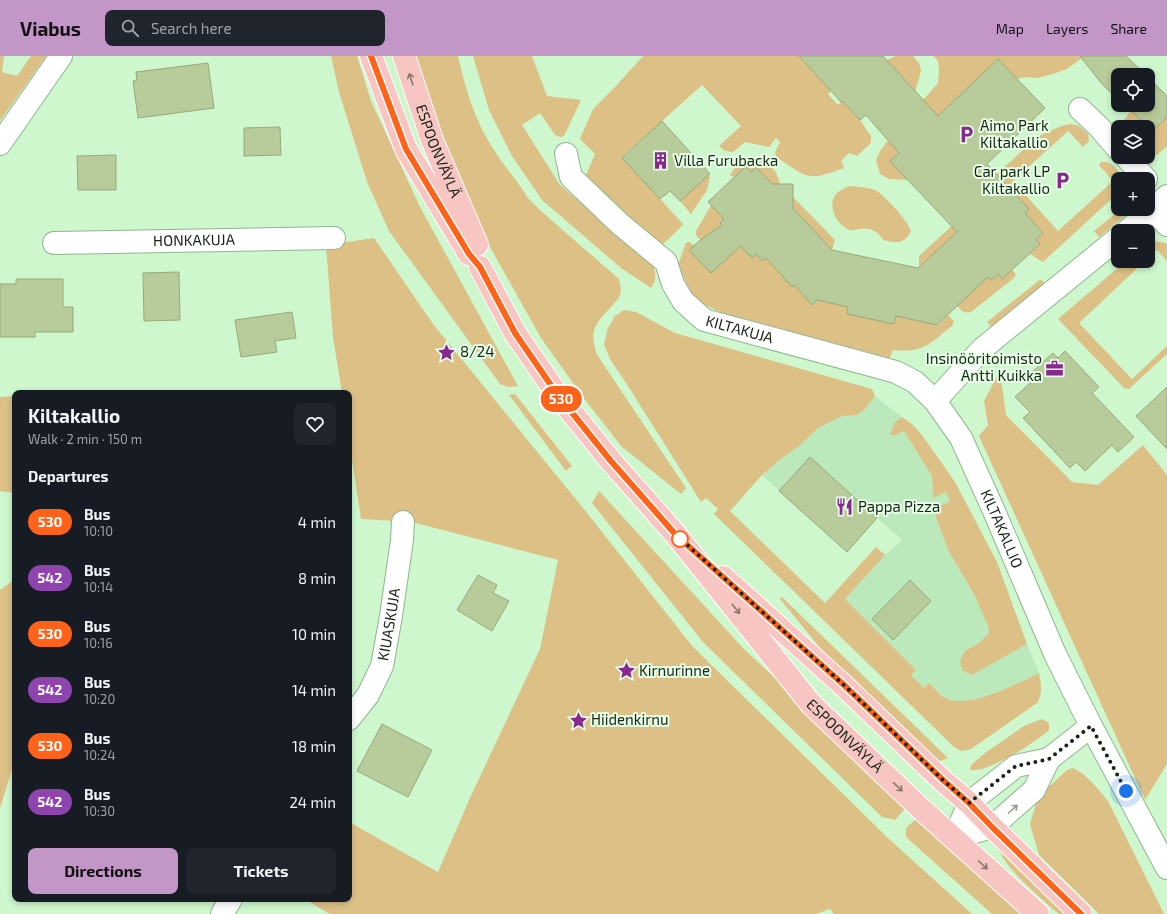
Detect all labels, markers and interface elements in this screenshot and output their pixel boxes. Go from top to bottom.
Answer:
search box [105,10,385,46]
text: Viabus [20,17,81,40]
icon: search [119,17,141,39]
text: Search here [151,19,231,37]
text: Map [996,20,1024,37]
text: Layers [1046,20,1088,37]
text: Share [1110,20,1147,37]
map controls [1111,68,1155,268]
button: locate [1111,68,1155,112]
one-way arrow [407,73,414,86]
street label: ESPOONVÄYLÄ [413,102,466,201]
place label: Aimo Park Kiltakallio [980,116,1049,151]
button: layers [1111,120,1155,164]
parking icon: Aimo Park Kiltakallio [957,125,977,145]
building icon: Villa Furubacka [651,151,671,171]
place label: Villa Furubacka [674,151,778,169]
place label: Car park LP Kiltakallio [974,162,1050,197]
parking icon: Car park LP Kiltakallio [1053,171,1073,191]
button: + [1111,172,1155,216]
button: − [1111,224,1155,268]
street label: HONKAKUJA [153,230,236,249]
street label: KILTAKUJA [704,311,776,347]
place icon: 8/24 [437,342,457,362]
place label: 8/24 [460,342,495,360]
place label: Insinööritoimisto Antti Kuikka [926,349,1042,384]
office icon: Insinööritoimisto Antti Kuikka [1045,358,1065,378]
line badge: 530 [538,386,584,412]
text: 530 [549,390,573,407]
button: heart [294,403,336,445]
text: Kiltakallio [28,404,120,427]
text: Walk · 2 min · 150 m [28,431,142,447]
text: Departures [28,467,108,485]
street label: KILTAKALLIO [977,486,1027,571]
restaurant icon: Pappa Pizza [835,497,855,517]
place label: Pappa Pizza [858,497,940,515]
text: Bus [84,505,110,523]
text: 530 [38,513,62,530]
text: 4 min [298,513,336,531]
text: 10:10 [84,523,113,539]
unlabelled marker [671,530,689,548]
text: Bus [84,561,110,579]
text: 542 [38,569,62,586]
text: 8 min [298,569,336,587]
text: 10:14 [84,579,113,595]
street label: KIUASKUJA [373,586,403,662]
one-way arrow [731,604,740,615]
text: Bus [84,617,110,635]
text: 530 [38,625,62,642]
text: 10 min [292,625,336,643]
text: 10:16 [84,635,113,651]
place icon: Kirnurinne [616,661,636,681]
place label: Kirnurinne [639,661,710,679]
text: Bus [84,673,110,691]
text: 542 [38,681,62,698]
text: 14 min [292,681,336,699]
text: 10:20 [84,691,115,707]
street label: ESPOONVÄYLÄ [803,695,888,776]
place icon: Hiidenkirnu [568,710,588,730]
place label: Hiidenkirnu [591,710,668,728]
text: Bus [84,729,110,747]
text: 530 [38,737,62,754]
text: 18 min [292,737,336,755]
text: 10:24 [84,747,115,763]
your location [1116,781,1136,801]
one-way arrow [893,783,904,792]
text: Bus [84,785,110,803]
text: 542 [38,793,62,810]
text: 24 min [289,793,336,811]
text: 10:30 [84,803,115,819]
one-way arrow [1008,804,1018,813]
button: Directions [28,848,178,894]
button: Tickets [186,848,336,894]
one-way arrow [978,860,989,869]

